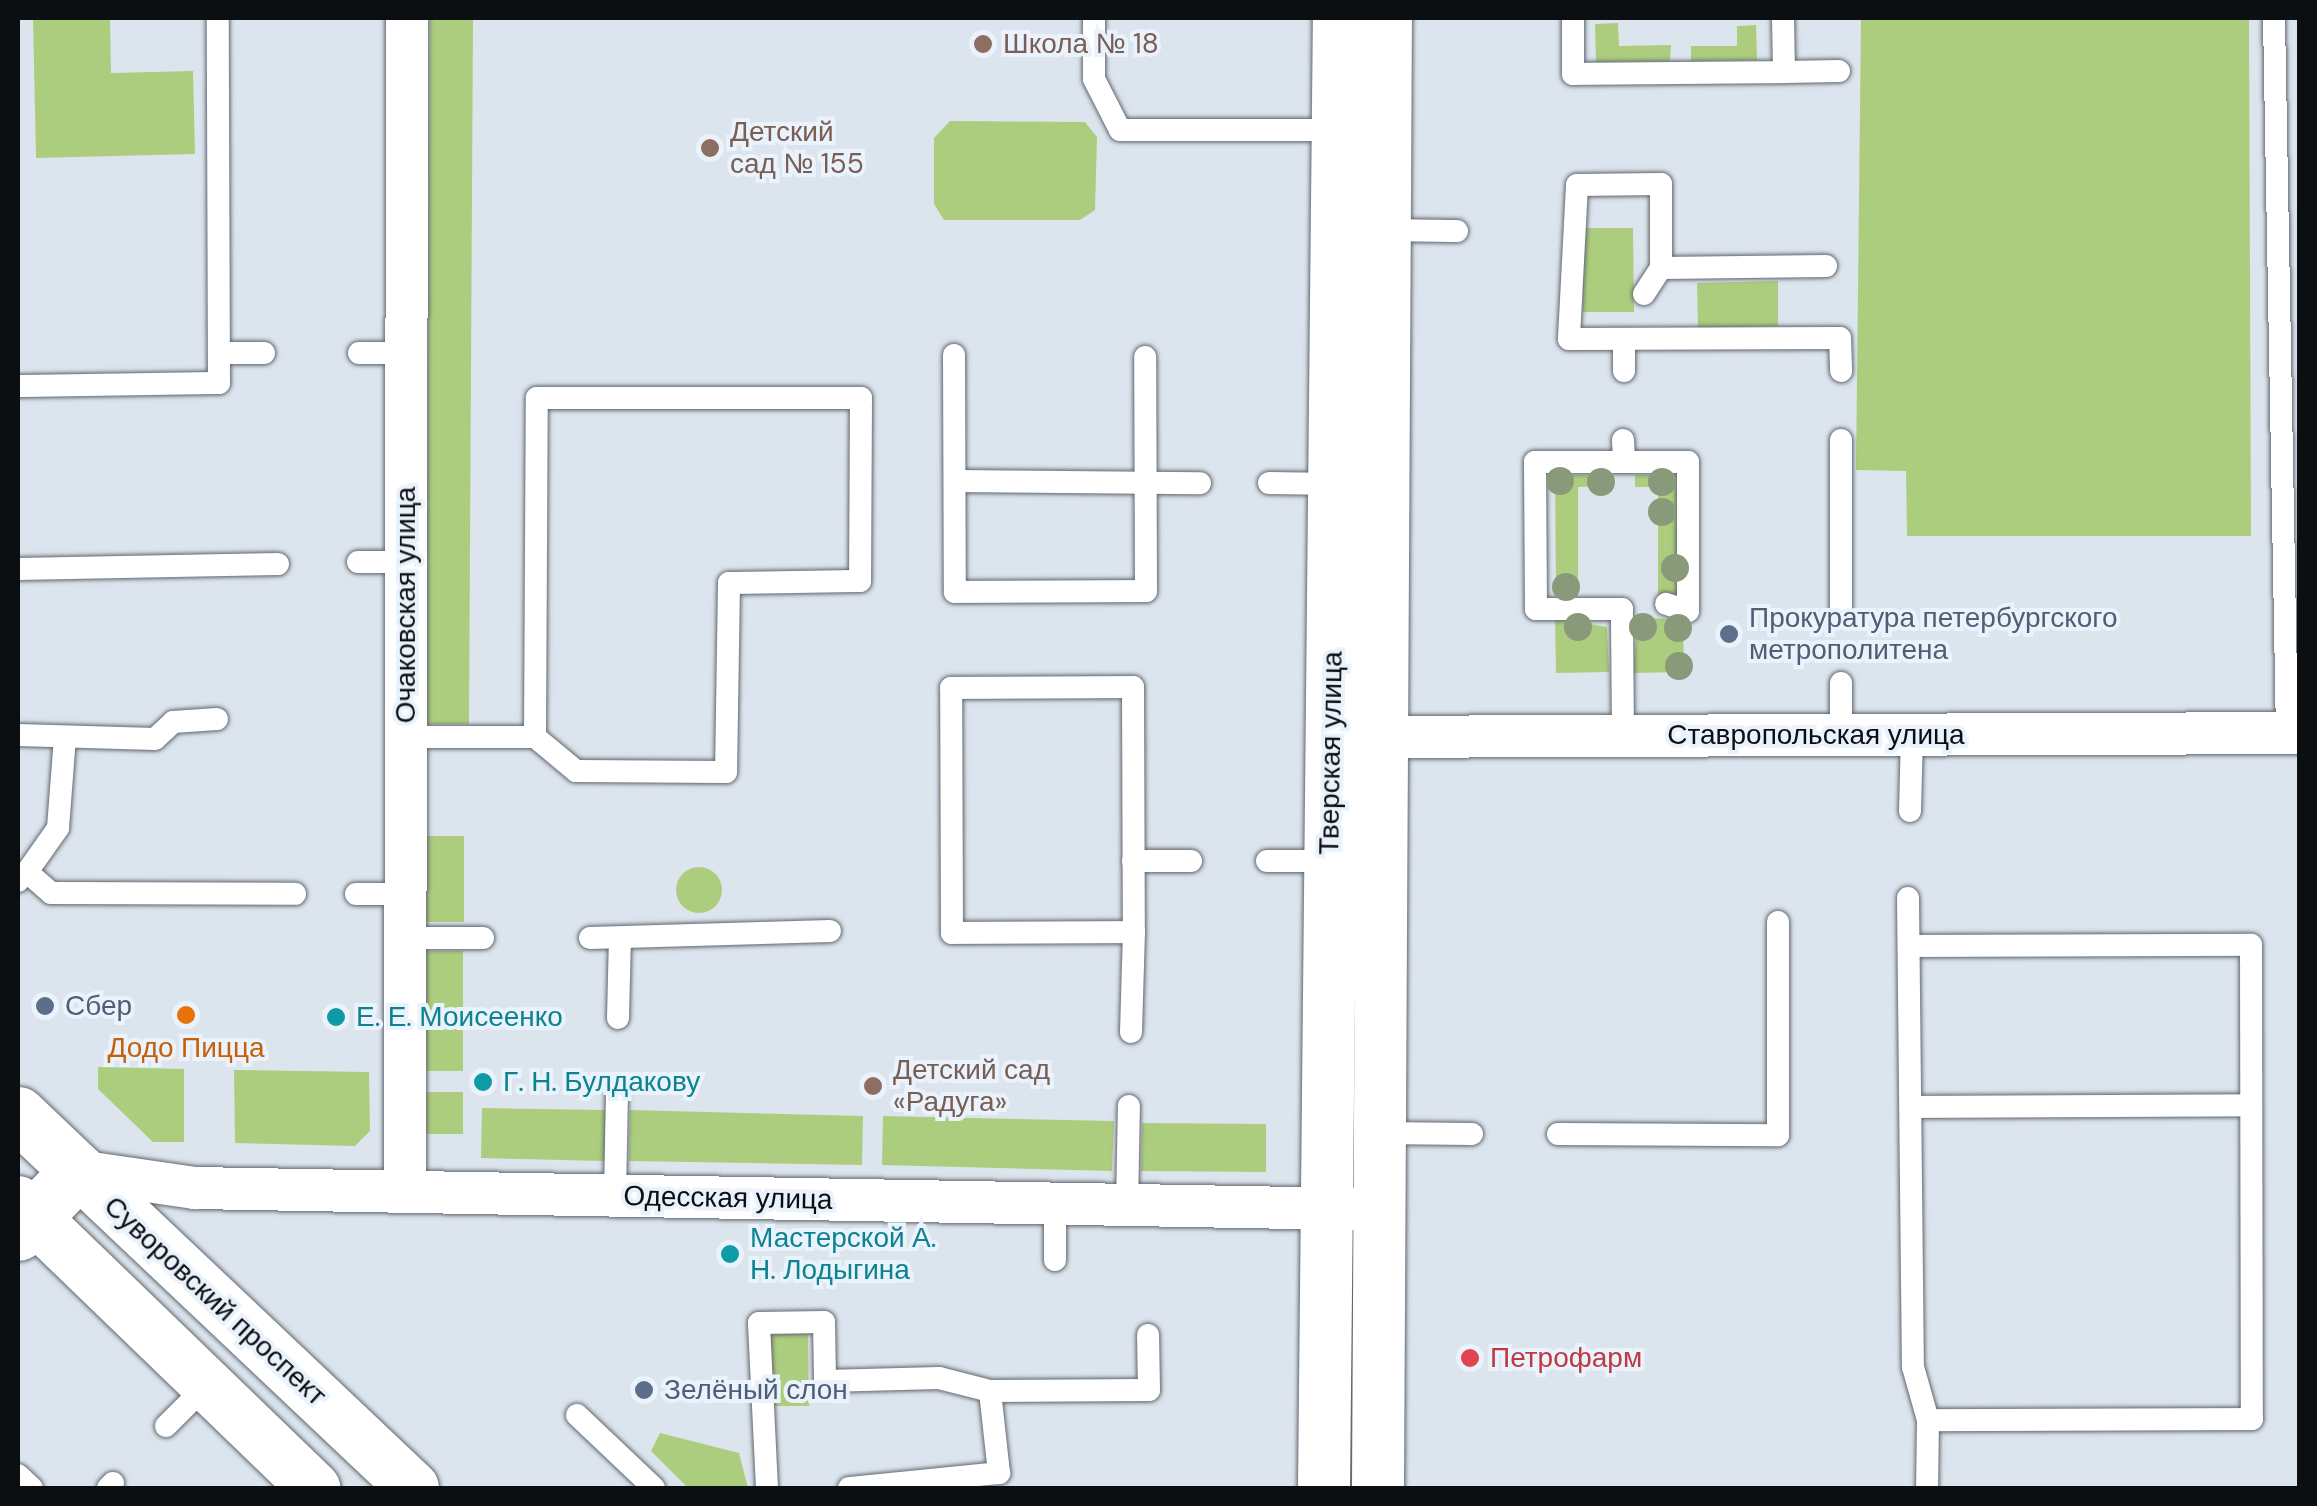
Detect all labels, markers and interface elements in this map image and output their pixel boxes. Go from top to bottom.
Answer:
place label: Школа № 18 [1003,27,1159,61]
marker: Школа № 18 [972,33,994,55]
place label: Детский сад № 155 [730,115,864,181]
marker: Детский сад № 155 [699,137,721,159]
street label: Очаковская улица [389,487,423,723]
place label: Прокуратура петербургского метрополитена [1749,601,2118,667]
marker: Прокуратура петербургского метрополитена [1718,623,1740,645]
street label: Тверская улица [1312,651,1350,855]
street label: Ставропольская улица [1667,718,1965,752]
place label: Сбер [65,989,132,1023]
marker: Сбер [34,995,56,1017]
place label: Е. Е. Моисеенко [356,1000,563,1034]
marker: Додо Пицца [175,1004,197,1026]
marker: Е. Е. Моисеенко [325,1006,347,1028]
place label: Додо Пицца [107,1031,265,1065]
place label: Детский сад «Радуга» [893,1053,1050,1119]
place label: Г. Н. Булдакову [503,1065,700,1099]
marker: Г. Н. Булдакову [472,1071,494,1093]
marker: Детский сад «Радуга» [862,1075,884,1097]
street label: Одесская улица [623,1179,833,1217]
street label: Суворовский проспект [97,1189,333,1413]
place label: Мастерской А. Н. Лодыгина [750,1221,936,1287]
marker: Мастерской А. Н. Лодыгина [719,1243,741,1265]
place label: Петрофарм [1490,1341,1642,1375]
marker: Петрофарм [1459,1347,1481,1369]
place label: Зелёный слон [664,1373,848,1407]
marker: Зелёный слон [633,1379,655,1401]

